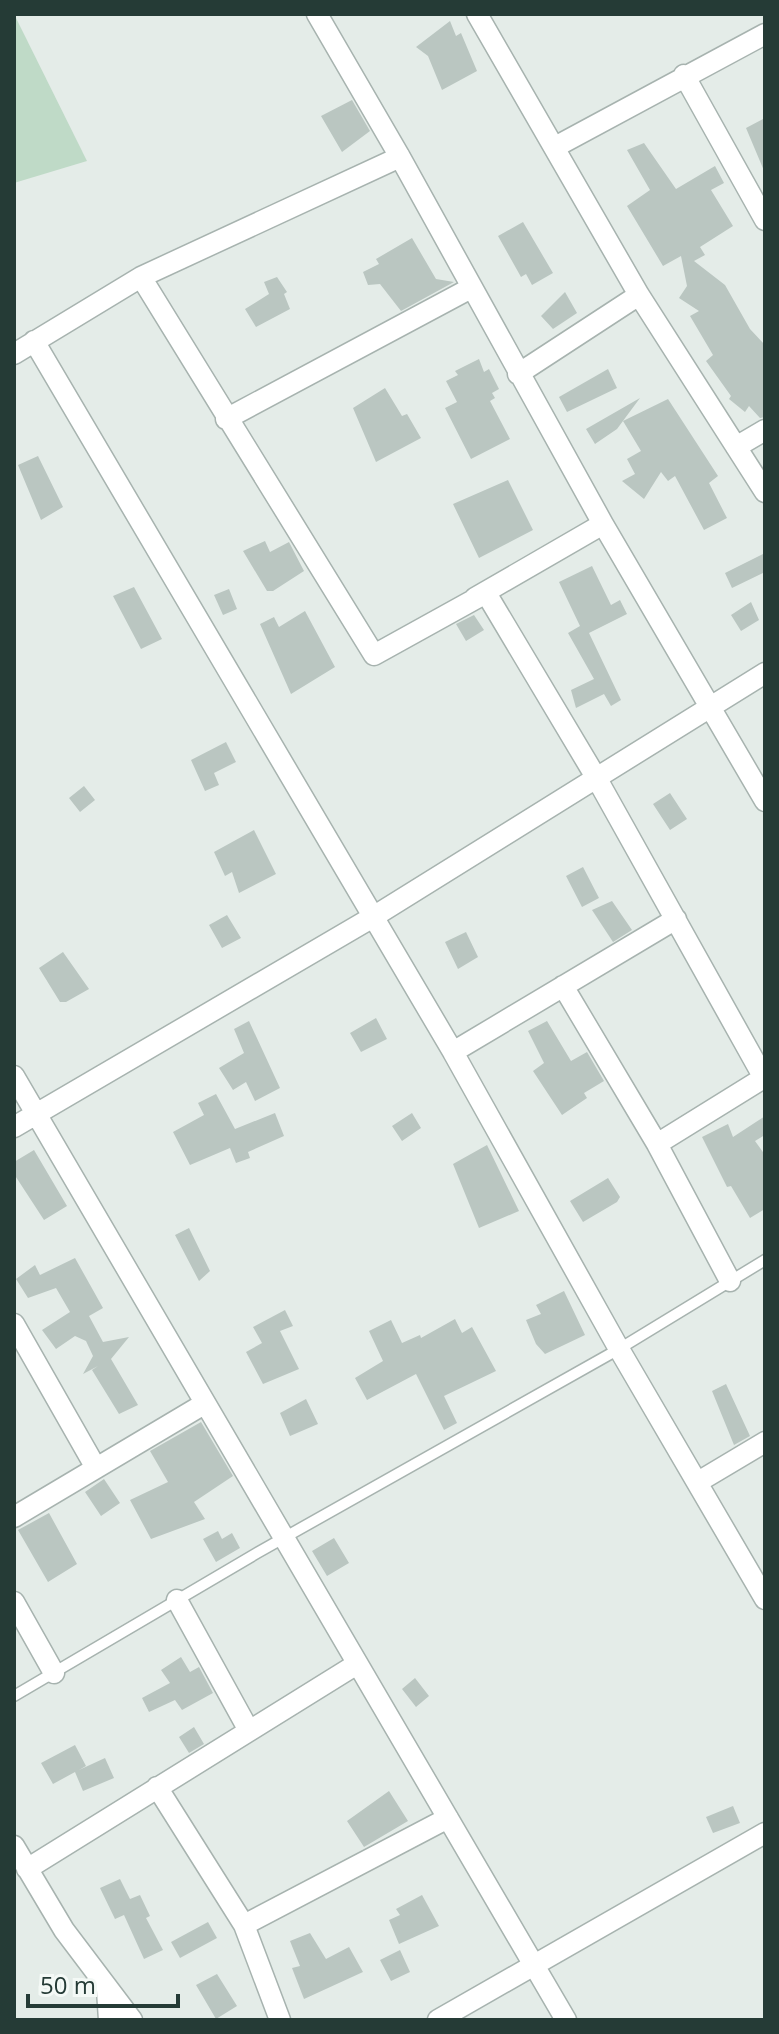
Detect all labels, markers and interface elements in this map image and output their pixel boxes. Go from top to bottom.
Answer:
scale bar [28,1958,178,2008]
text: 50 m [40,1968,96,2001]

